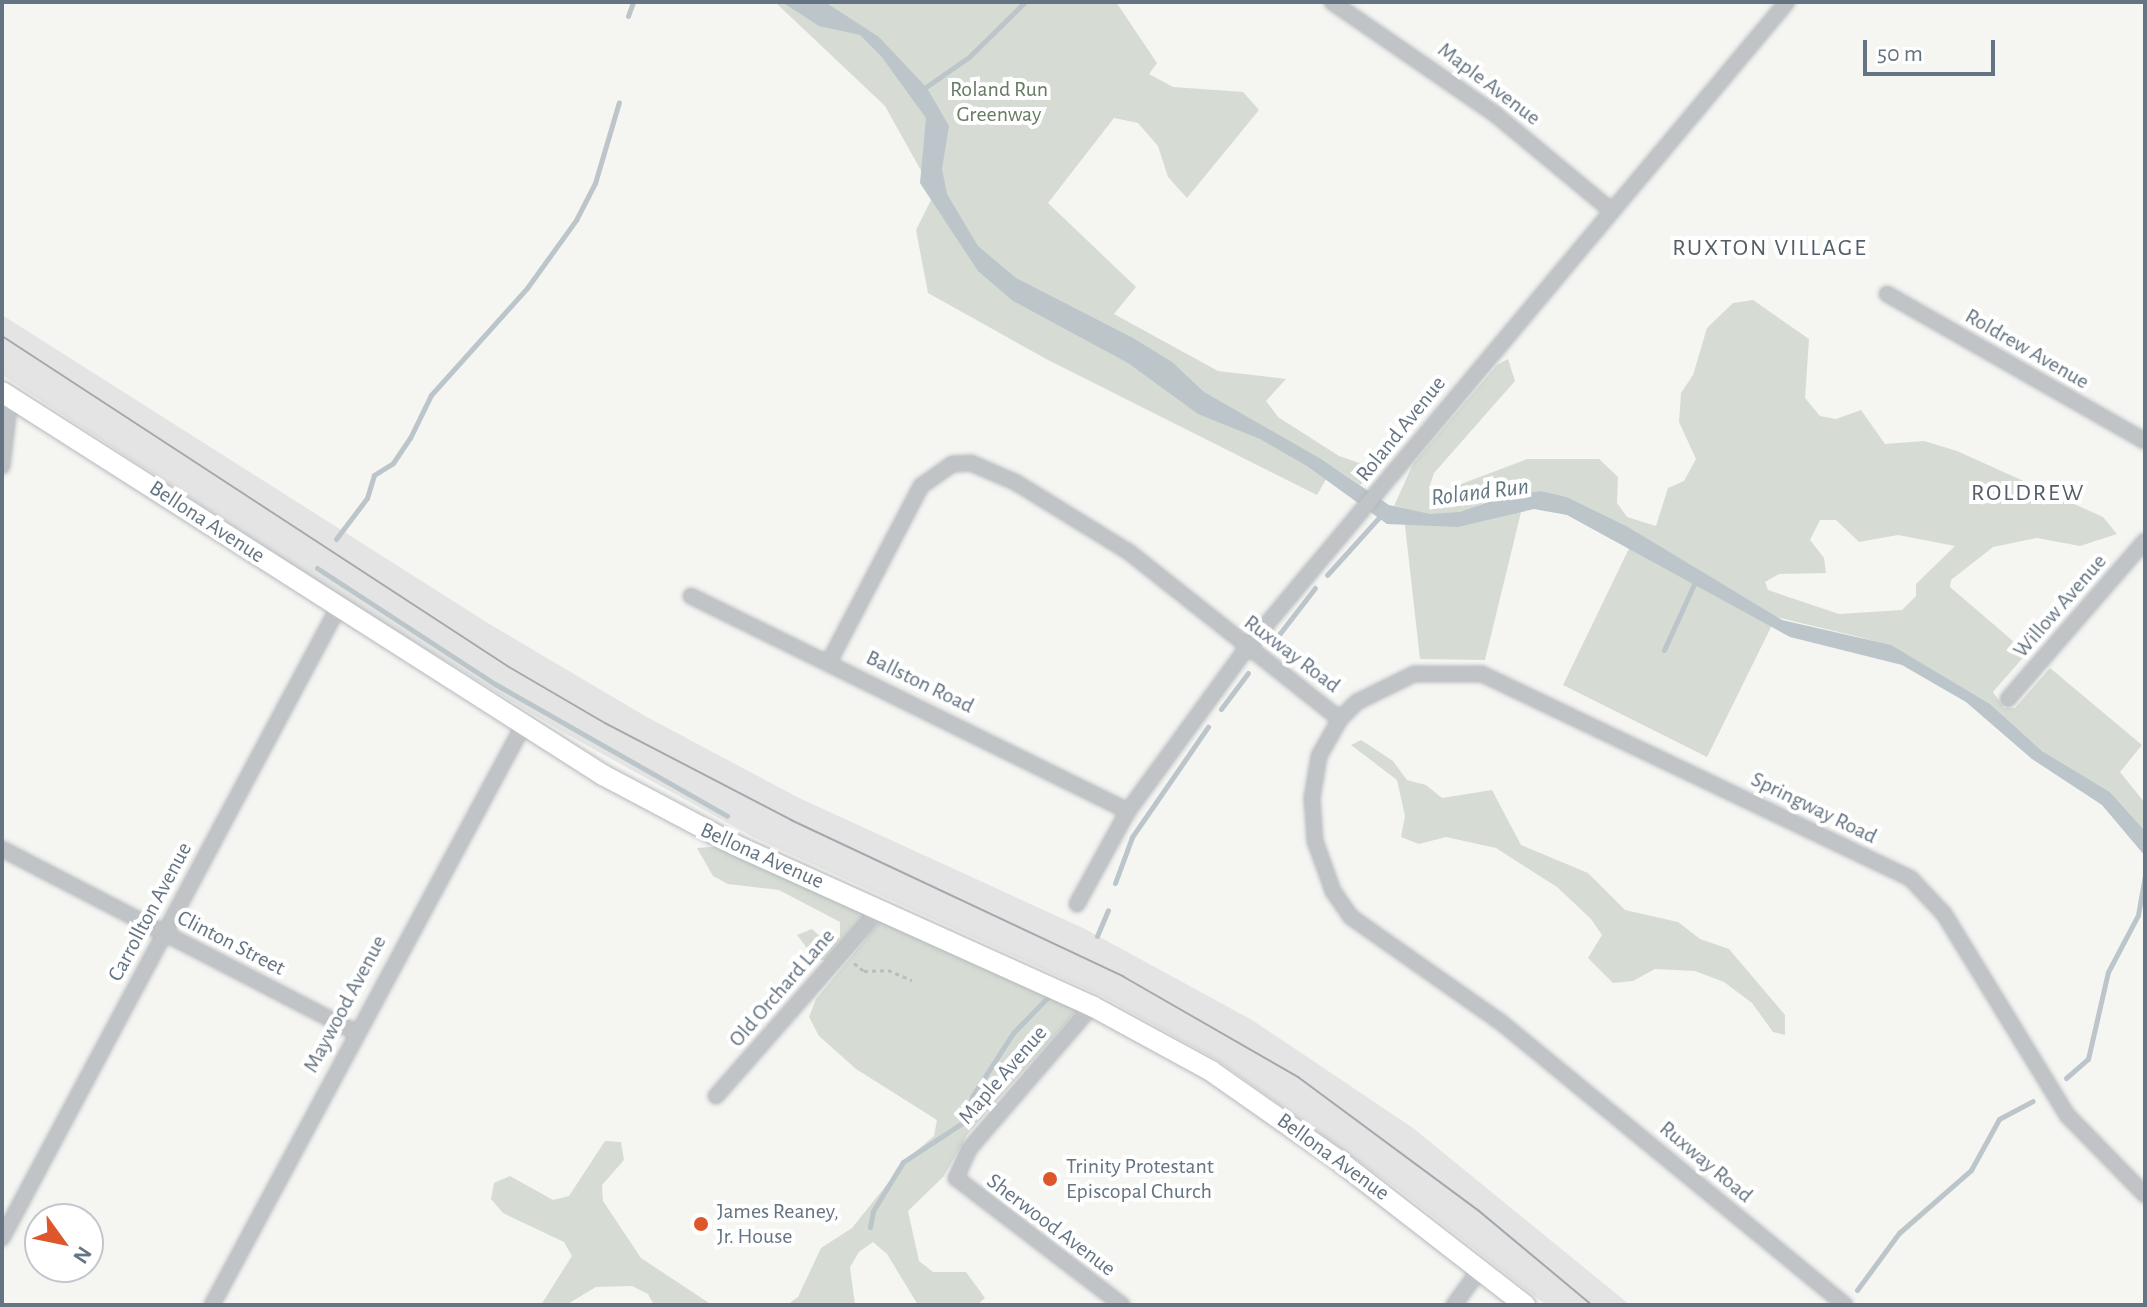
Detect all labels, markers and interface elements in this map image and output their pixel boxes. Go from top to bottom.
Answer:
scale bar [1867,24,1999,74]
street label: Maple Avenue [1432,37,1546,131]
text: 50 m [1877,42,1923,66]
park label: Roland Run Greenway [950,76,1048,128]
district label: RUXTON VILLAGE [1672,235,1868,263]
street label: Roldrew Avenue [1960,303,2094,395]
street label: Roland Avenue [1350,371,1452,487]
water label: Roland Run [1429,473,1531,513]
street label: Bellona Avenue [144,475,270,569]
district label: ROLDREW [1971,480,2085,508]
street label: Willow Avenue [2008,549,2112,663]
street label: Ruxway Road [1239,609,1345,699]
street label: Ballston Road [862,644,978,720]
street label: Springway Road [1747,766,1881,850]
street label: Bellona Avenue [696,817,828,895]
street label: Carrollton Avenue [102,838,198,986]
street label: Clinton Street [173,905,289,981]
street label: Old Orchard Lane [723,923,841,1053]
street label: Maywood Avenue [298,931,392,1077]
street label: Maple Avenue [953,1020,1053,1130]
street label: Bellona Avenue [1272,1107,1394,1207]
street label: Ruxway Road [1654,1115,1758,1209]
place label: Trinity Protestant Episcopal Church [1066,1153,1214,1204]
street label: Sherwood Avenue [981,1168,1121,1282]
marker: Trinity Protestant Episcopal Church [1041,1170,1059,1188]
place label: James Reaney, Jr. House [717,1198,839,1250]
north arrow [24,1203,104,1283]
marker: James Reaney, Jr. House [692,1215,710,1233]
text: N [69,1243,96,1267]

